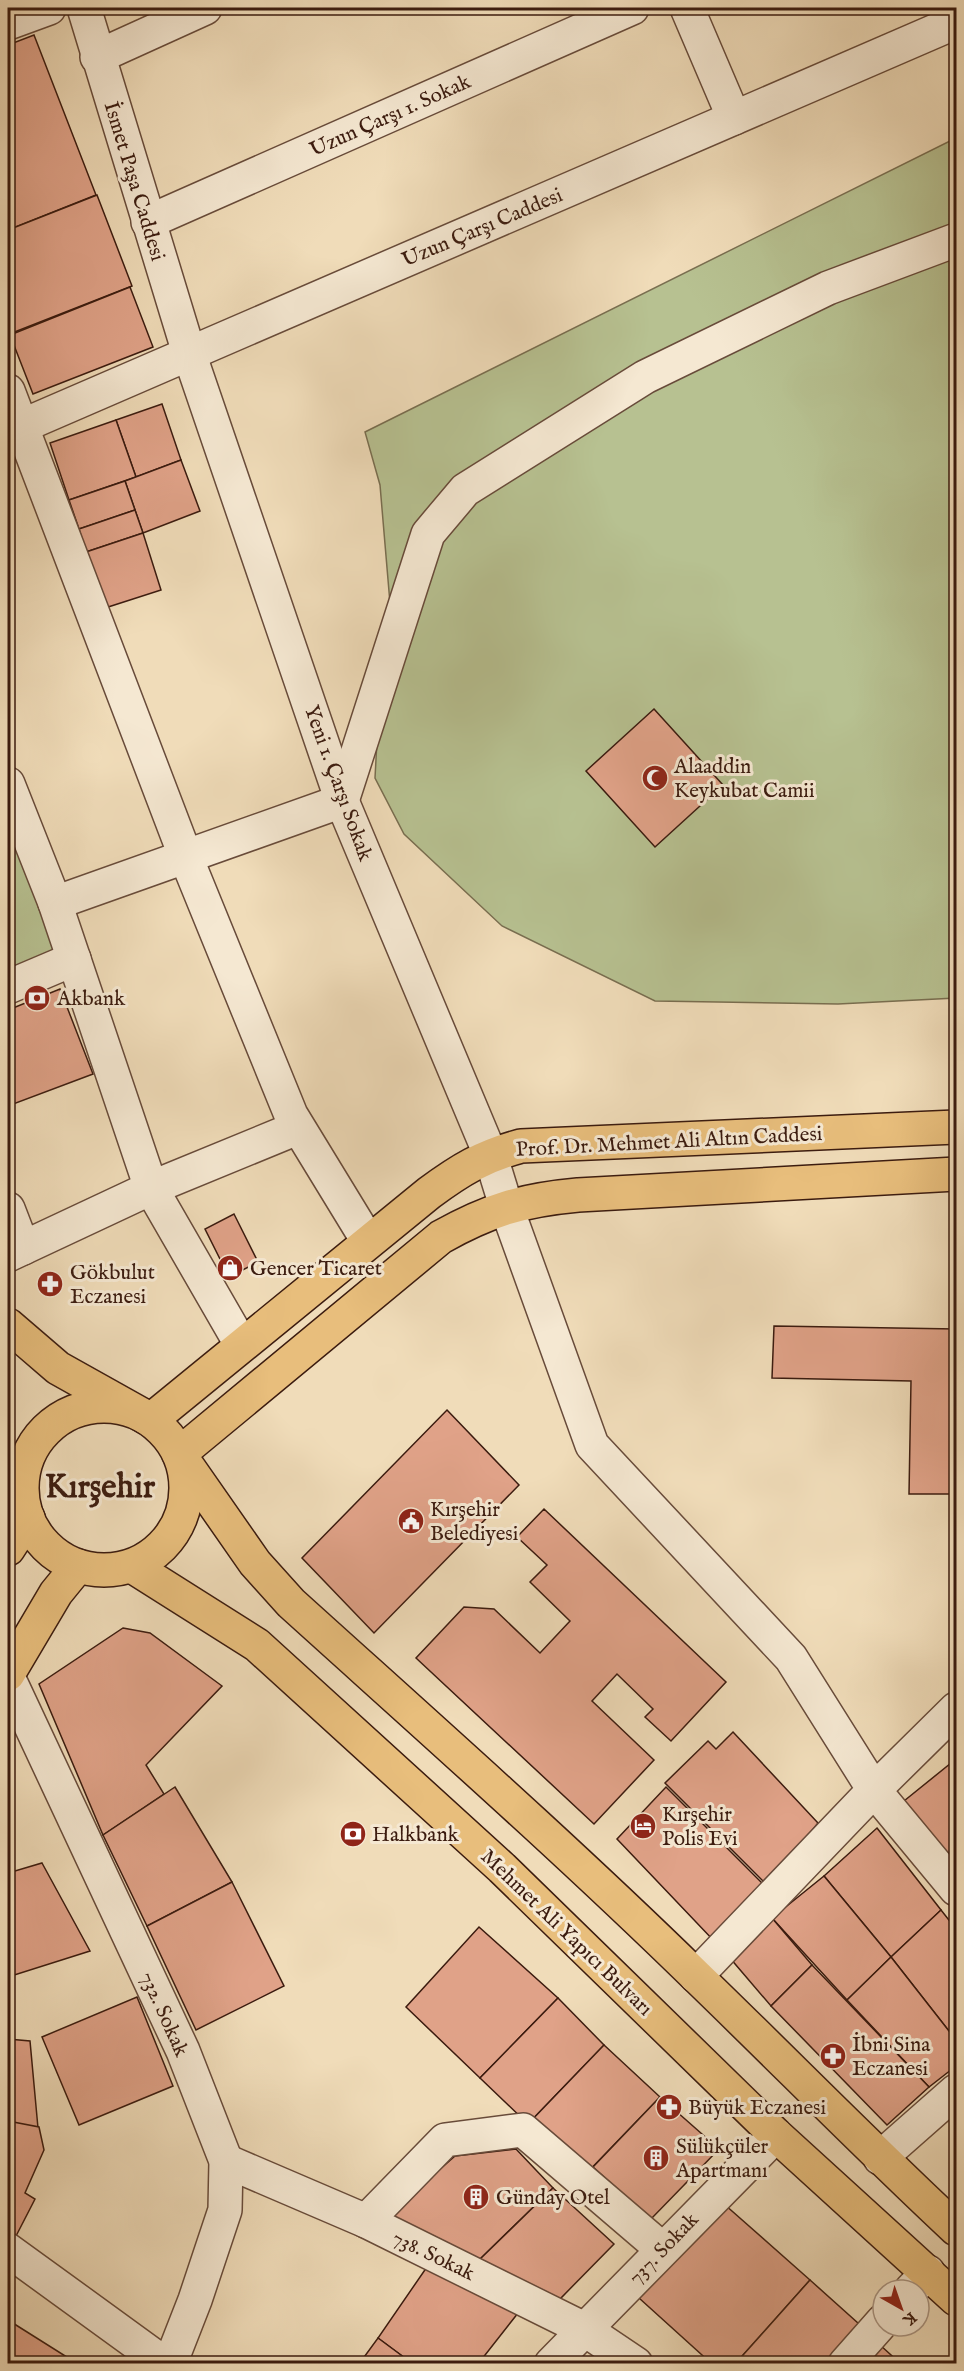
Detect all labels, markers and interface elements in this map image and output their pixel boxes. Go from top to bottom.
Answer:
street label: Uzun Çarşı 1. Sokak [306,68,476,164]
street label: İsmet Paşa Caddesi [96,98,171,264]
street label: Uzun Çarşı Caddesi [398,182,567,274]
street label: Yeni 1. Çarşı Sokak [297,702,379,866]
place label: Alaaddin Keykubat Camii [673,754,815,805]
mosque icon: Alaaddin Keykubat Camii [640,763,670,793]
bank icon: Akbank [22,983,52,1013]
place label: Akbank [56,986,126,1013]
street label: Prof. Dr. Mehmet Ali Altın Caddesi [515,1121,823,1164]
shop icon: Gencer Ticaret [215,1253,245,1283]
place label: Gencer Ticaret [250,1256,382,1283]
place label: Gökbulut Eczanesi [70,1260,155,1311]
pharmacy icon: Gökbulut Eczanesi [35,1269,65,1299]
district label: Kırşehir [45,1467,156,1509]
place label: Kırşehir Belediyesi [430,1497,518,1548]
public building icon: Kırşehir Belediyesi [396,1506,426,1536]
place label: Kırşehir Polis Evi [662,1802,738,1853]
hotel icon: Kırşehir Polis Evi [628,1811,658,1841]
bank icon: Halkbank [338,1819,368,1849]
place label: Halkbank [372,1822,460,1849]
street label: Mehmet Ali Yapıcı Bulvarı [474,1844,658,2022]
street label: 732. Sokak [133,1968,195,2062]
place label: İbni Sina Eczanesi [852,2032,931,2083]
pharmacy icon: İbni Sina Eczanesi [818,2041,848,2071]
pharmacy icon: Büyük Eczanesi [654,2092,684,2122]
place label: Büyük Eczanesi [688,2095,826,2122]
place label: Sülükçüler Apartmanı [675,2134,769,2185]
building icon: Sülükçüler Apartmanı [641,2143,671,2173]
building icon: Günday Otel [461,2182,491,2212]
place label: Günday Otel [496,2185,610,2212]
street label: 737. Sokak [623,2207,706,2291]
street label: 738. Sokak [388,2225,480,2288]
north arrow [871,2278,931,2338]
text: K [897,2307,920,2330]

